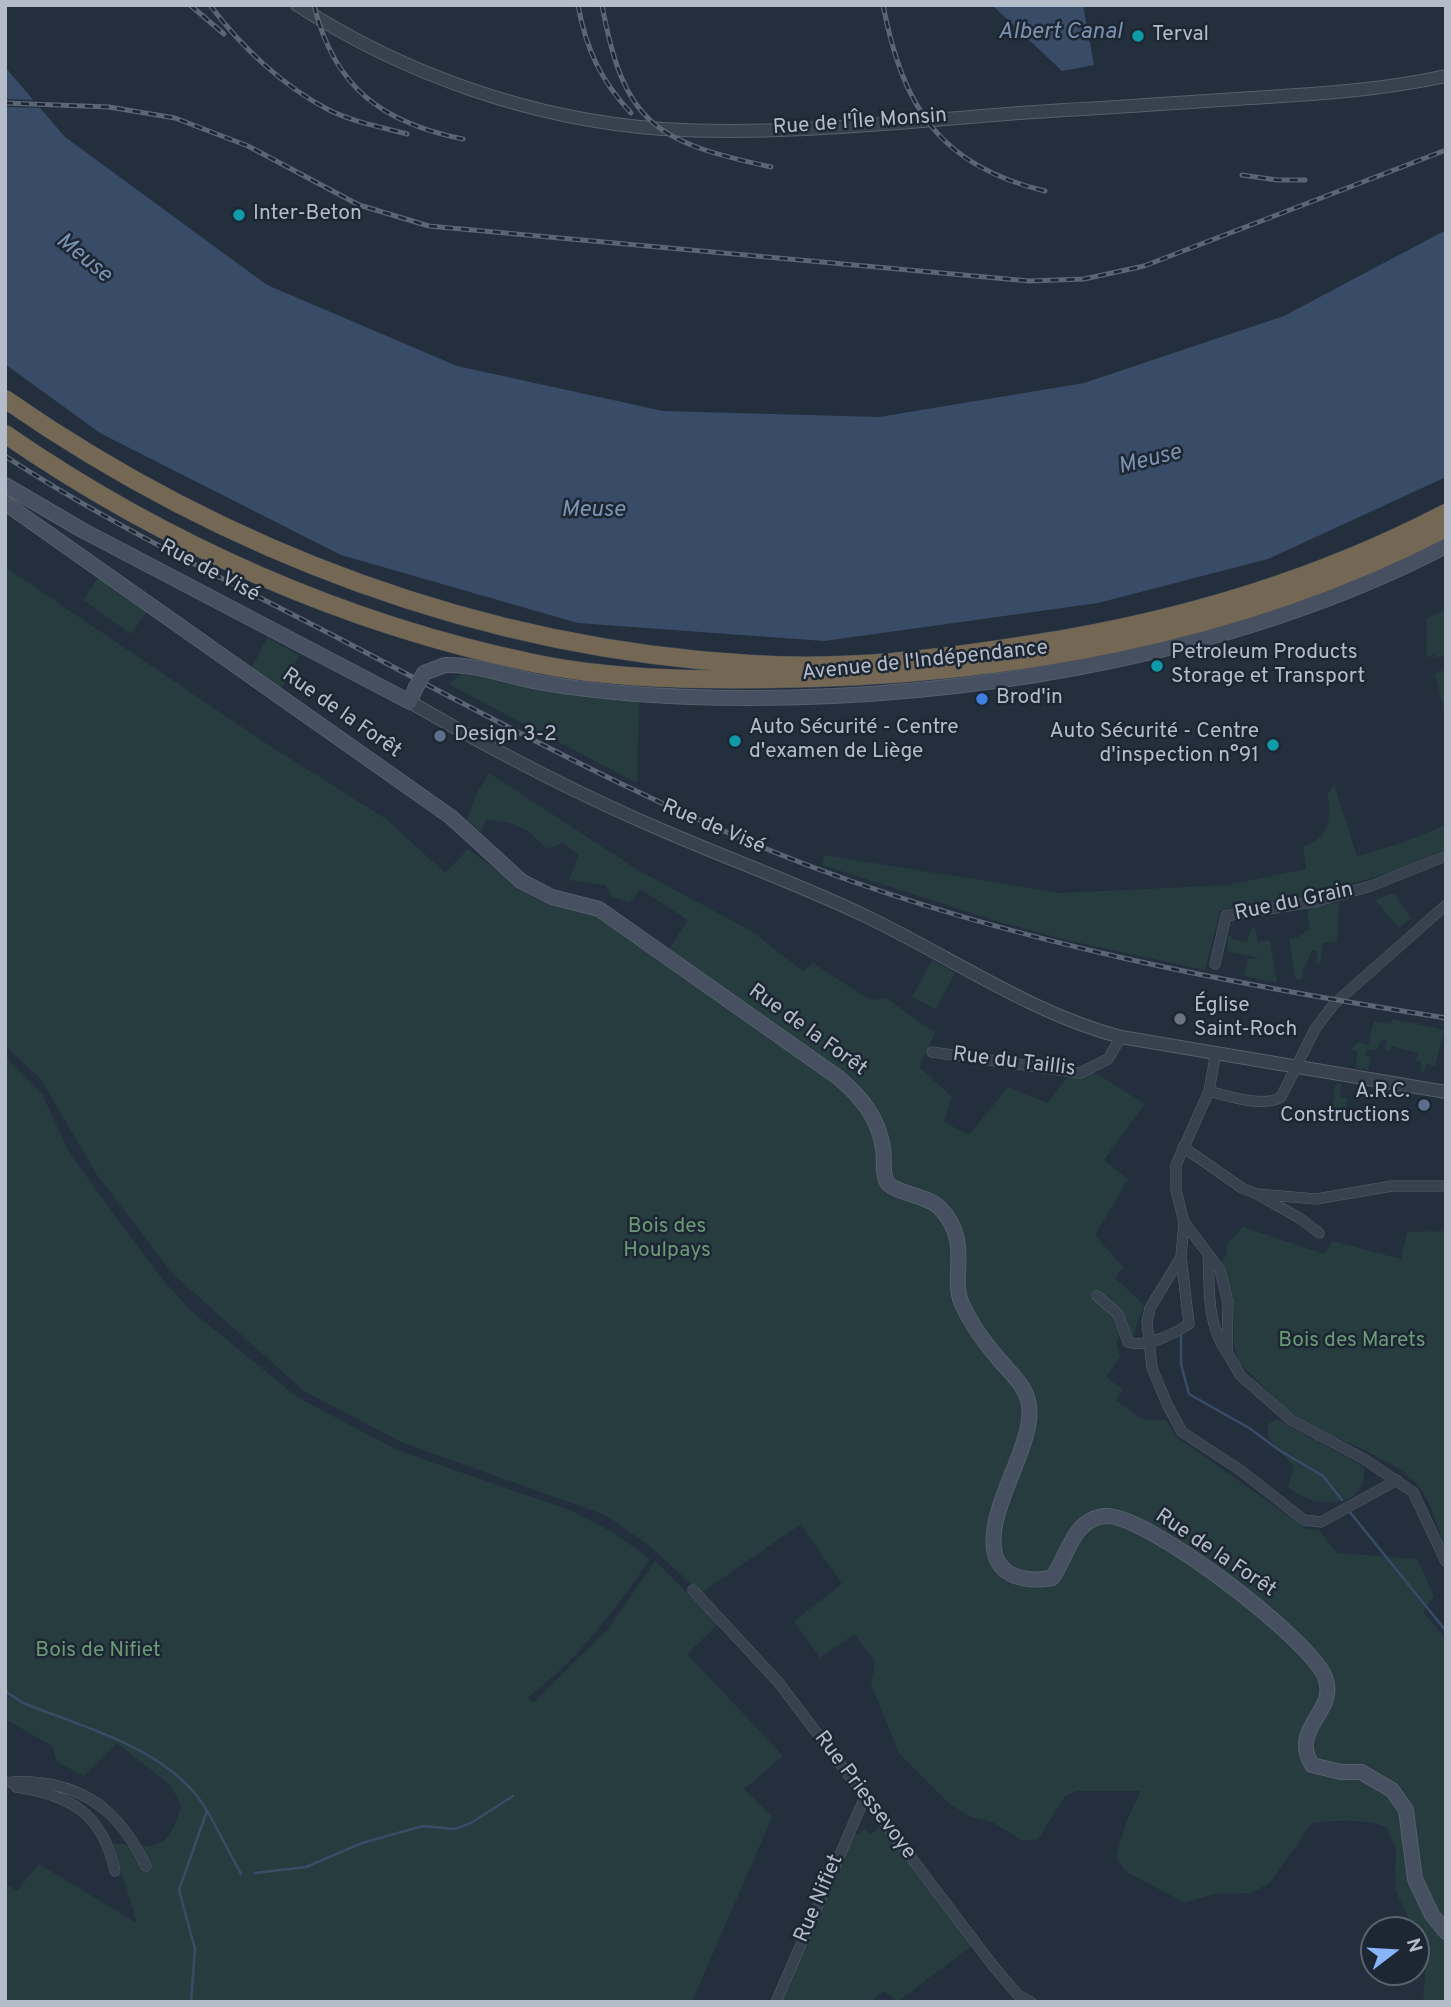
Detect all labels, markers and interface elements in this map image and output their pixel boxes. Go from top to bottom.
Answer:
water label: Albert Canal [998,19,1122,47]
place label: Terval [1152,23,1209,49]
marker: Terval [1130,28,1146,44]
street label: Rue de l'Île Monsin [772,104,948,142]
place label: Inter-Beton [253,202,362,228]
marker: Inter-Beton [231,207,247,223]
water label: Meuse [49,228,117,290]
water label: Meuse [1116,440,1184,482]
water label: Meuse [561,497,625,525]
street label: Rue de Visé [155,535,263,609]
street label: Avenue de l'Indépendance [801,637,1049,687]
place label: Petroleum Products Storage et Transport [1171,641,1365,691]
marker: Petroleum Products Storage et Transport [1149,658,1165,674]
street label: Rue de la Forêt [276,663,406,765]
place label: Brod'in [996,686,1063,712]
marker: Brod'in [974,691,990,707]
place label: Auto Sécurité - Centre d'examen de Liège [749,716,959,766]
place label: Auto Sécurité - Centre d'inspection n°91 [1049,720,1259,770]
place label: Design 3-2 [454,723,557,749]
marker: Design 3-2 [432,728,448,744]
marker: Auto Sécurité - Centre d'examen de Liège [727,733,743,749]
marker: Auto Sécurité - Centre d'inspection n°91 [1265,737,1281,753]
street label: Rue de Visé [658,795,768,861]
street label: Rue du Grain [1232,878,1356,928]
street label: Rue de la Forêt [743,980,871,1082]
place label: Église Saint-Roch [1194,994,1297,1044]
marker: Église Saint-Roch [1172,1011,1188,1027]
street label: Rue du Taillis [951,1043,1077,1083]
place label: A.R.C. Constructions [1280,1080,1410,1130]
marker: A.R.C. Constructions [1416,1097,1432,1113]
park label: Bois des Houlpays [623,1215,711,1265]
park label: Bois des Marets [1278,1329,1426,1355]
street label: Rue de la Forêt [1150,1504,1280,1604]
park label: Bois de Nifiet [35,1639,161,1665]
street label: Rue Priessevoye [808,1727,920,1865]
street label: Rue Nifiet [790,1851,850,1947]
north arrow [1360,1916,1430,1986]
text: N [1400,1935,1427,1955]

